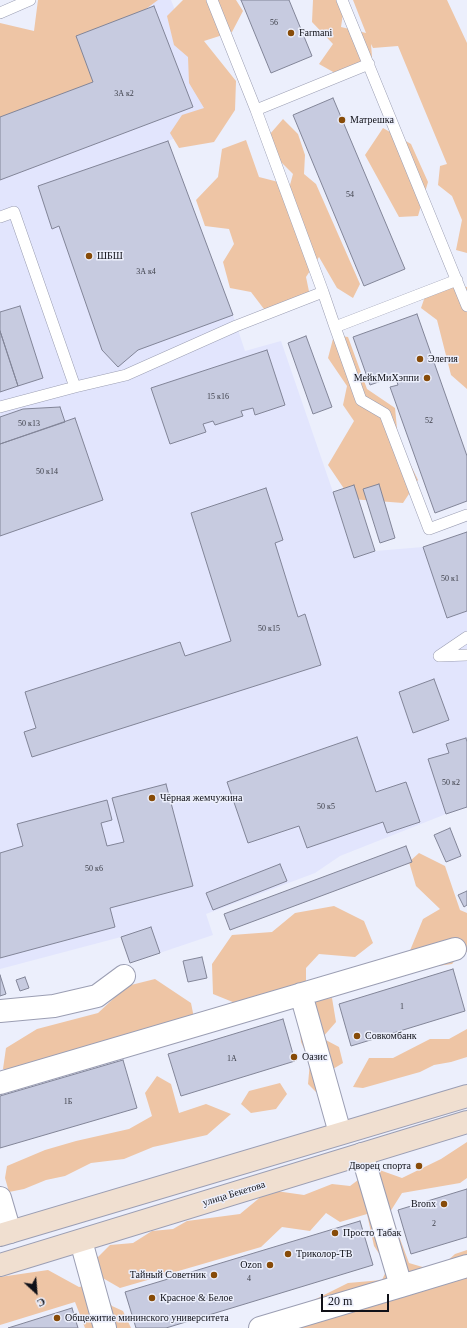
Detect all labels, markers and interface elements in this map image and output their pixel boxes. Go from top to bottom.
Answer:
house number: 56 [270,18,278,28]
place label: Farmani [299,27,332,39]
marker: Farmani [286,28,296,38]
house number: 3А к2 [114,89,134,99]
place label: Матрешка [350,114,394,126]
marker: Матрешка [337,115,347,125]
house number: 54 [346,190,354,200]
place label: ШБШ [97,250,123,262]
marker: ШБШ [84,251,94,261]
house number: 3А к4 [136,267,156,277]
place label: Элегия [428,353,458,365]
marker: Элегия [415,354,425,364]
place label: МейкМиХэппи [354,372,419,384]
marker: МейкМиХэппи [422,373,432,383]
house number: 15 к16 [207,392,229,402]
house number: 52 [425,416,433,426]
house number: 50 к13 [18,419,40,429]
house number: 50 к14 [36,467,58,477]
house number: 50 к1 [441,574,459,584]
house number: 50 к15 [258,624,280,634]
house number: 50 к2 [442,778,460,788]
place label: Чёрная жемчужина [160,792,242,804]
marker: Чёрная жемчужина [147,793,157,803]
house number: 50 к5 [317,802,335,812]
house number: 50 к6 [85,864,103,874]
house number: 1 [400,1002,404,1012]
place label: Совкомбанк [365,1030,417,1042]
marker: Совкомбанк [352,1031,362,1041]
place label: Оазис [302,1051,327,1063]
marker: Оазис [289,1052,299,1062]
house number: 1А [227,1054,237,1064]
house number: 1Б [64,1097,72,1107]
place label: Дворец спорта [349,1160,411,1172]
marker: Дворец спорта [414,1161,424,1171]
street label: улица Бекетова [201,1179,267,1209]
place label: Bronx [411,1198,436,1210]
marker: Bronx [439,1199,449,1209]
house number: 2 [432,1219,436,1229]
place label: Просто Табак [343,1227,401,1239]
marker: Просто Табак [330,1228,340,1238]
place label: Триколор-ТВ [296,1248,352,1260]
marker: Триколор-ТВ [283,1249,293,1259]
place label: Ozon [240,1259,262,1271]
marker: Ozon [265,1260,275,1270]
place label: Тайный Советник [130,1269,206,1281]
marker: Тайный Советник [209,1270,219,1280]
north arrow [16,1272,56,1312]
house number: 4 [247,1274,251,1284]
scale bar [323,1286,391,1312]
place label: Красное & Белое [160,1292,233,1304]
marker: Красное & Белое [147,1293,157,1303]
text: 20 m [328,1294,352,1308]
text: С [35,1296,47,1310]
place label: Общежитие мининского университета [65,1312,229,1324]
marker: Общежитие мининского университета [52,1313,62,1323]

